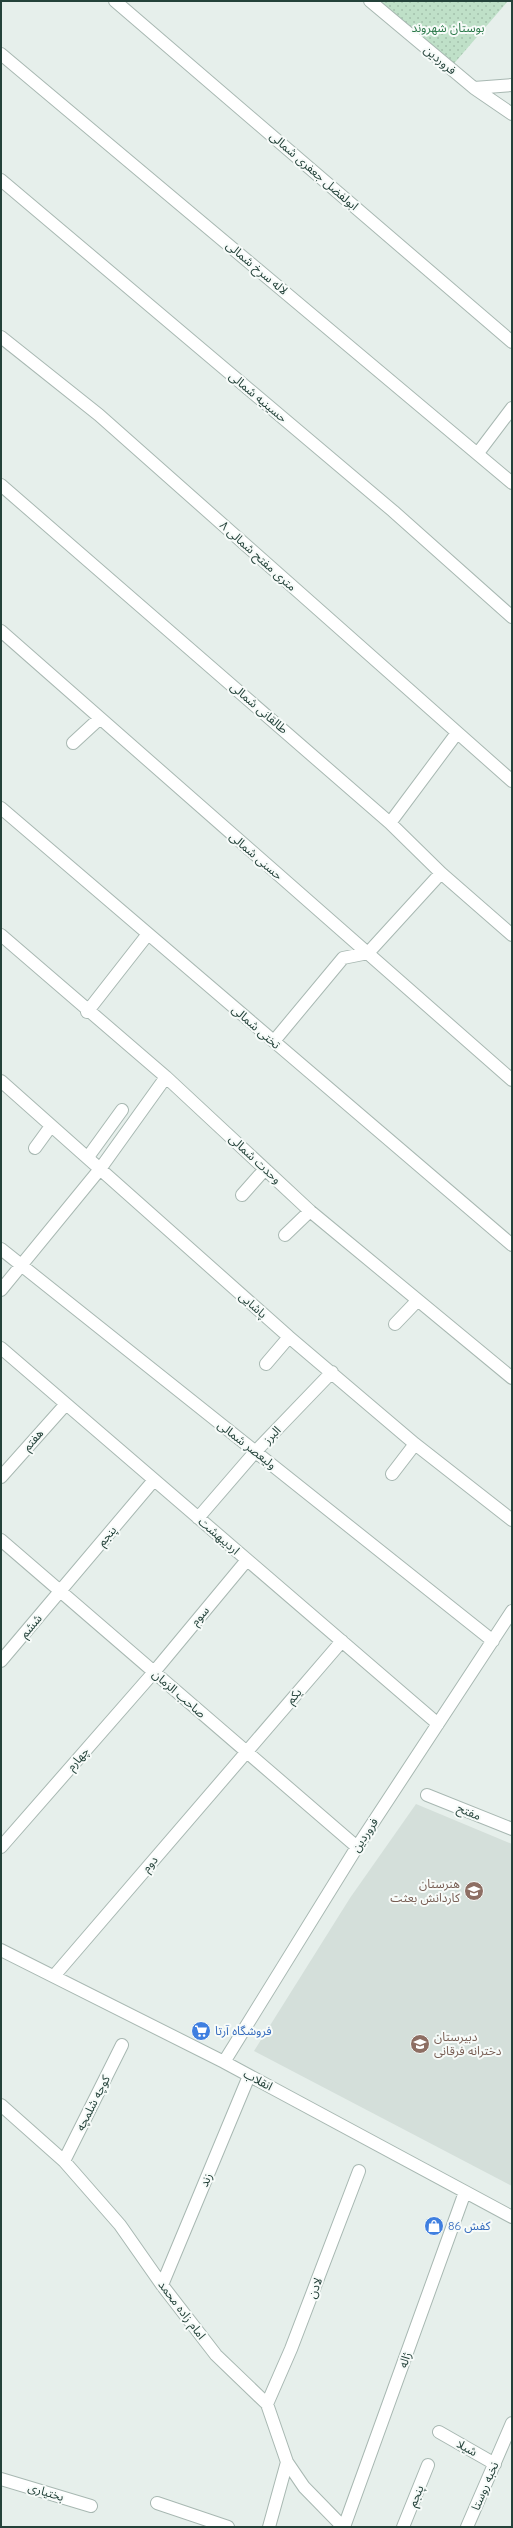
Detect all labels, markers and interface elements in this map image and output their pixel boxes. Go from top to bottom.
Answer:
park label: بوستان شهروند [412,20,485,35]
street label: فروردین [421,42,460,77]
street label: ابولفضل جعفری شمالی [267,128,362,213]
street label: لاله سرخ شمالی [222,237,291,299]
street label: حسینیه شمالی [226,368,290,425]
street label: ۸ متری مفتح شمالی [216,517,300,595]
street label: طالقانی شمالی [228,679,291,737]
street label: حسنی شمالی [227,829,286,883]
street label: تختی شمالی [229,1001,284,1052]
street label: وحدت شمالی [226,1131,285,1187]
street label: پاشایی [236,1288,270,1322]
street label: ولیعصر شمالی [215,1417,280,1472]
street label: البرز [259,1422,284,1448]
street label: هفتم [19,1426,48,1455]
street label: اردیبهشت [196,1514,243,1558]
street label: پنجم [94,1522,121,1550]
street label: سوم [187,1603,214,1630]
street label: ششم [16,1611,46,1642]
street label: صاحب الزمان [149,1666,209,1721]
street label: یکم [283,1684,306,1708]
street label: چهارم [63,1744,93,1775]
street label: مفتح [454,1800,483,1825]
street label: فروردین [348,1815,381,1855]
street label: دوم [138,1852,163,1876]
place label: هنرستان کاردانش بعثت [390,1876,461,1905]
school or university icon: هنرستان کاردانش بعثت [463,1880,485,1902]
supermarket icon: فروشگاه آرتا [190,2020,212,2042]
place label: فروشگاه آرتا [215,2023,272,2038]
place label: دبیرستان دخترانه فرقانی [434,2029,502,2058]
school or university icon: دبیرستان دخترانه فرقانی [409,2033,431,2055]
street label: انقلاب [241,2066,276,2094]
street label: کوچه شلمچه [72,2072,114,2133]
street label: زند [196,2171,215,2189]
shop icon: کفش 86 [423,2215,445,2237]
place label: کفش 86 [448,2218,491,2233]
street label: لادن [304,2275,325,2300]
street label: امام زاده محمد [154,2277,209,2343]
street label: ژاله [395,2350,414,2370]
street label: شیلا [454,2436,480,2459]
street label: نخبه روستا [468,2459,501,2512]
street label: بختیاری [26,2479,66,2504]
street label: پنجم [404,2483,428,2510]

